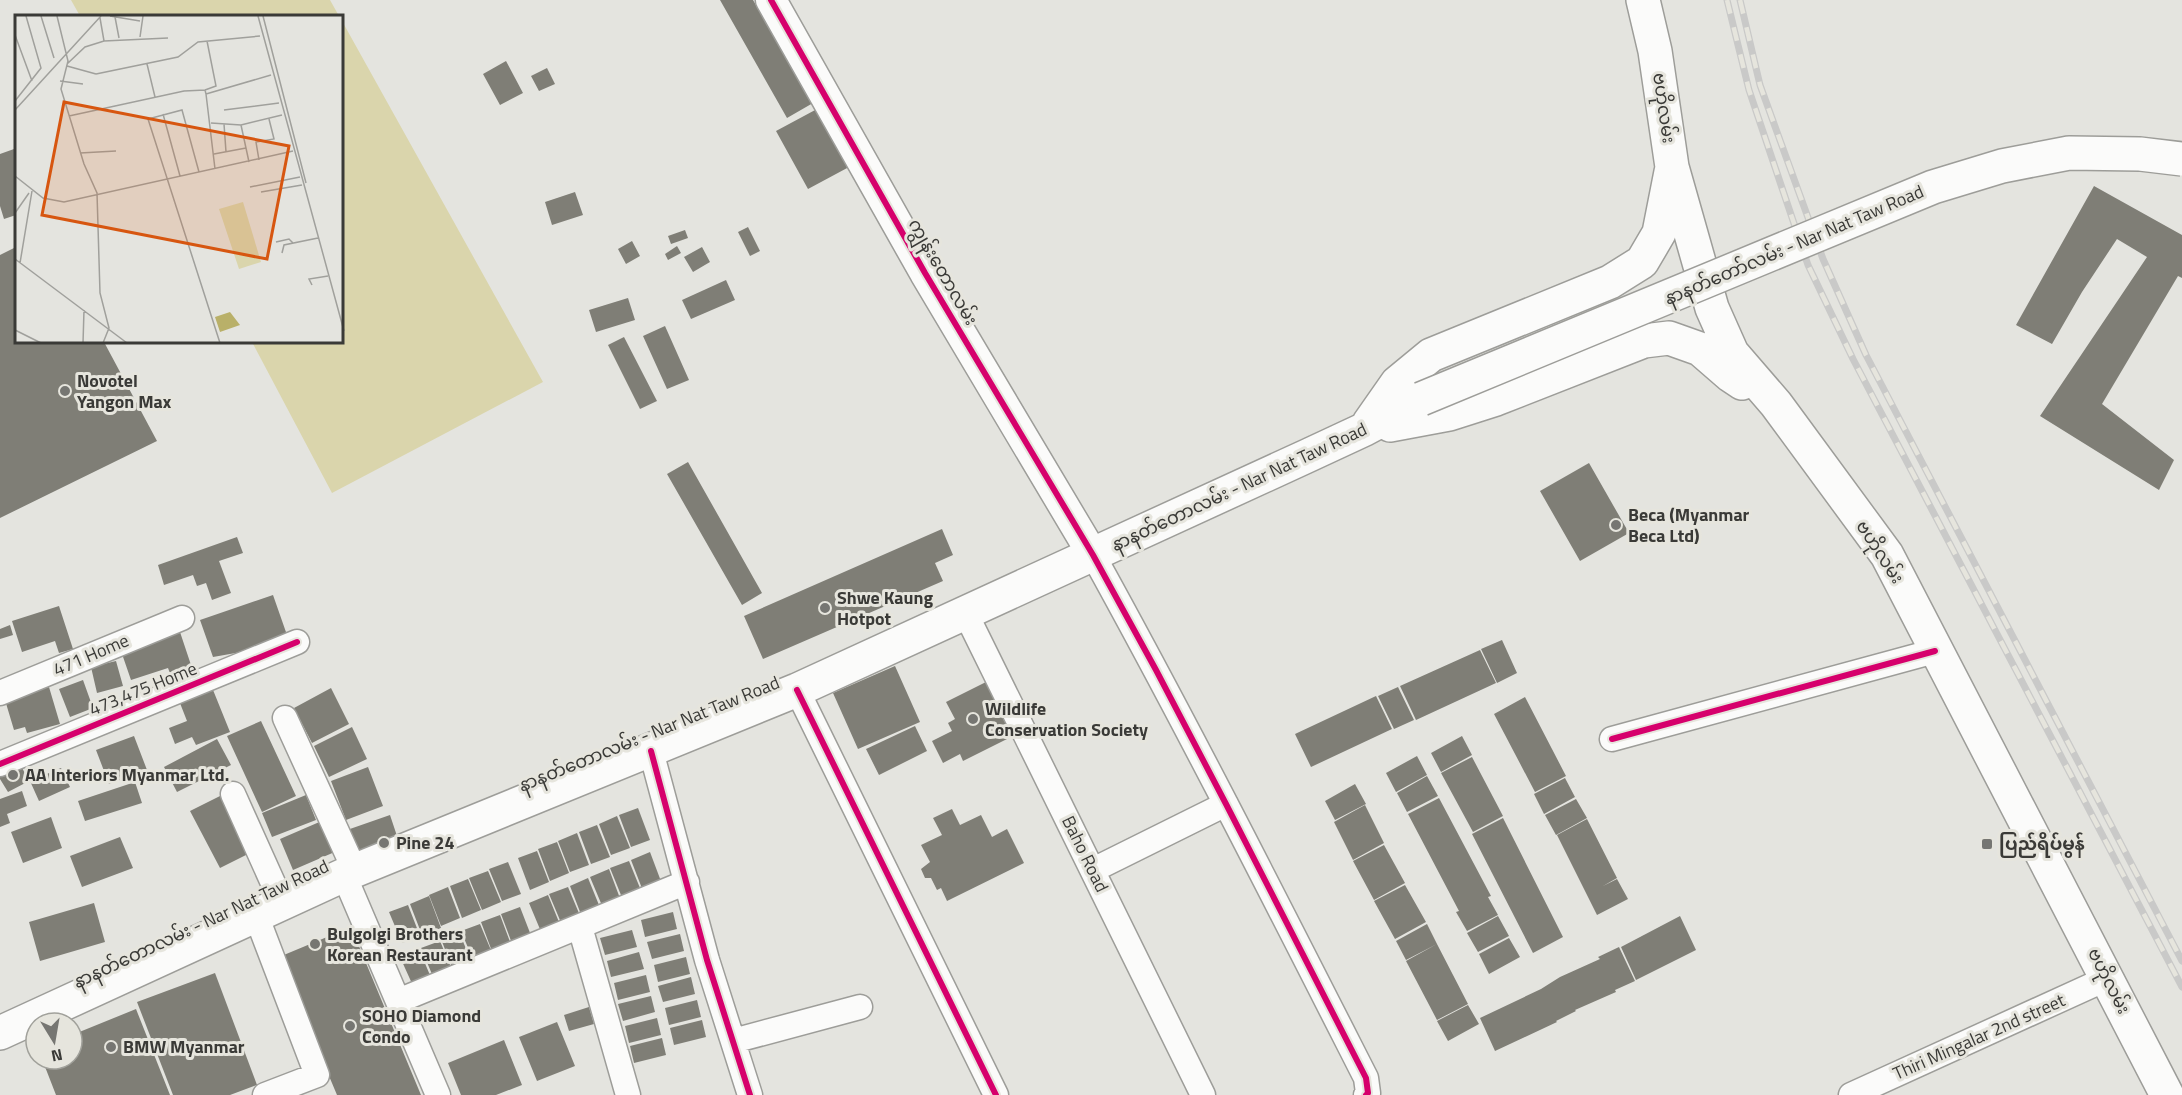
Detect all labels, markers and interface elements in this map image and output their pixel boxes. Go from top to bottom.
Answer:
inset map [15,15,344,344]
street label: ဗဟိုလမ်း [1644,71,1683,145]
street label: နာနတ်တော်လမ်း - Nar Nat Taw Road [1660,178,1928,313]
street label: ကျွန်းတောလမ်း [898,213,985,332]
place label: Novotel Yangon Max [77,367,172,415]
marker: Novotel Yangon Max [58,384,72,398]
street label: နာနတ်တောလမ်း - Nar Nat Taw Road [1107,415,1372,560]
place label: Beca (Myanmar Beca Ltd) [1628,501,1750,549]
street label: ဗဟိုလမ်း [1848,515,1911,590]
marker: Beca (Myanmar Beca Ltd) [1609,518,1623,532]
place label: Shwe Kaung Hotpot [837,584,933,632]
marker: Shwe Kaung Hotpot [818,601,832,615]
street label: 471 Home [49,627,133,683]
street label: 473,475 Home [85,655,201,722]
street label: နာနတ်တောလမ်း - Nar Nat Taw Road [514,669,784,800]
place label: Wildlife Conservation Society [985,695,1148,743]
marker: Wildlife Conservation Society [966,712,980,726]
place label: AA Interiors Myanmar Ltd. [25,761,229,788]
marker: AA Interiors Myanmar Ltd. [6,768,20,782]
street label: Baho Road [1055,811,1116,897]
place label: Pine 24 [396,829,455,856]
place label: ပြည်ရိပ်မွန် [1999,830,2085,858]
marker: Pine 24 [377,836,391,850]
marker: ပြည်ရိပ်မွန် [1980,837,1994,851]
street label: နာနတ်တောလမ်း - Nar Nat Taw Road [69,852,334,997]
place label: Bulgolgi Brothers Korean Restaurant [327,920,473,968]
marker: Bulgolgi Brothers Korean Restaurant [308,937,322,951]
street label: ဗဟိုလမ်း [2080,943,2138,1019]
street label: Thiri Mingalar 2nd street [1888,986,2070,1087]
place label: SOHO Diamond Condo [362,1002,481,1050]
north arrow [24,1011,84,1071]
marker: SOHO Diamond Condo [343,1019,357,1033]
place label: BMW Myanmar [123,1033,245,1060]
marker: BMW Myanmar [104,1040,118,1054]
text: N [49,1043,65,1069]

